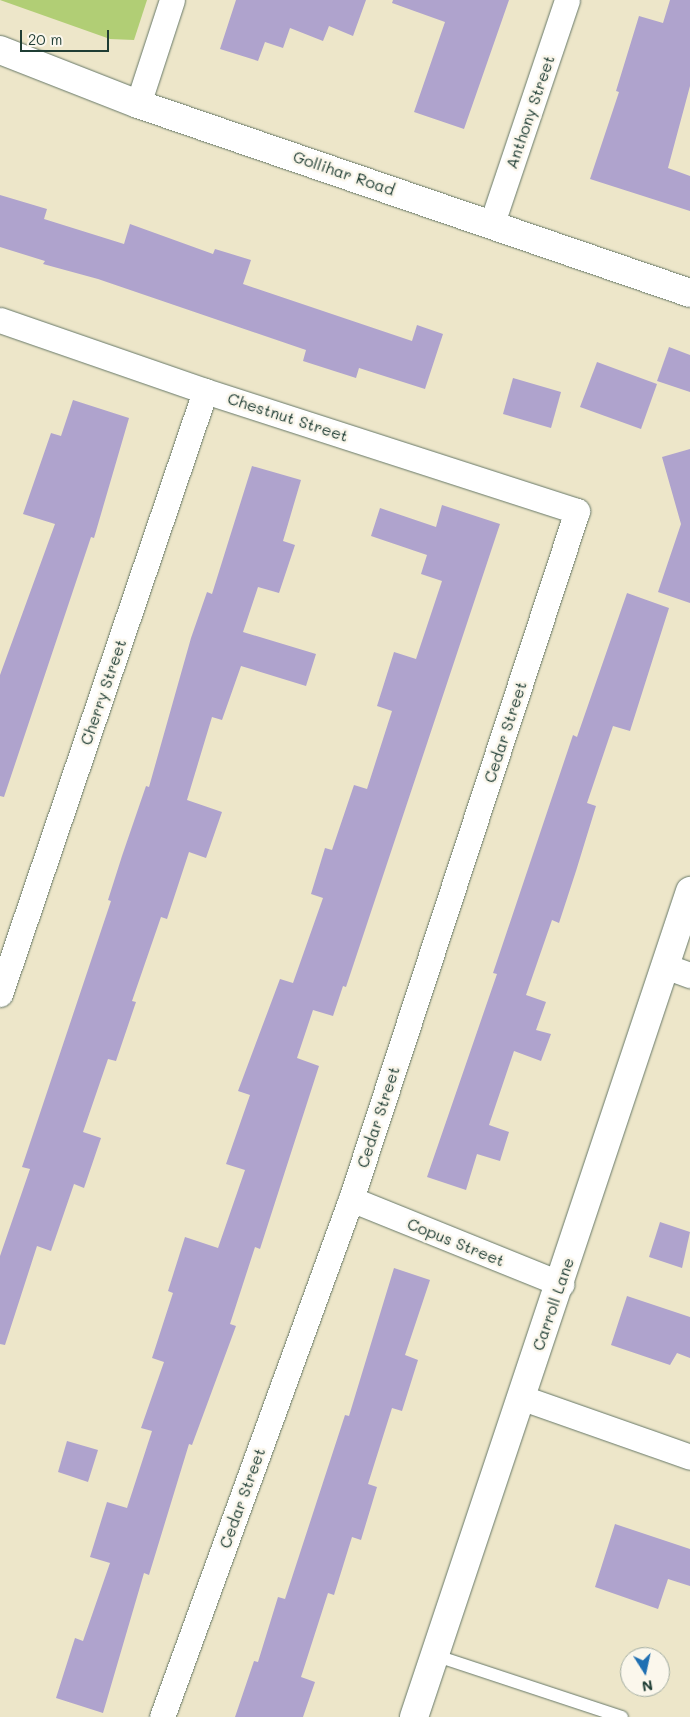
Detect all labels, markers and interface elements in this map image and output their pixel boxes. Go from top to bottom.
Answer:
scale bar [22,20,111,52]
text: 20 m [28,29,62,49]
street label: Anthony Street [502,53,558,171]
street label: Gollihar Road [291,147,397,199]
street label: Chestnut Street [225,388,351,446]
street label: Cherry Street [76,636,130,748]
street label: Cedar Street [480,679,530,785]
street label: Cedar Street [353,1064,403,1170]
street label: Copus Street [404,1214,508,1270]
street label: Carroll Lane [528,1255,578,1353]
street label: Cedar Street [215,1445,269,1551]
north arrow [620,1647,670,1697]
text: N [641,1676,654,1697]

